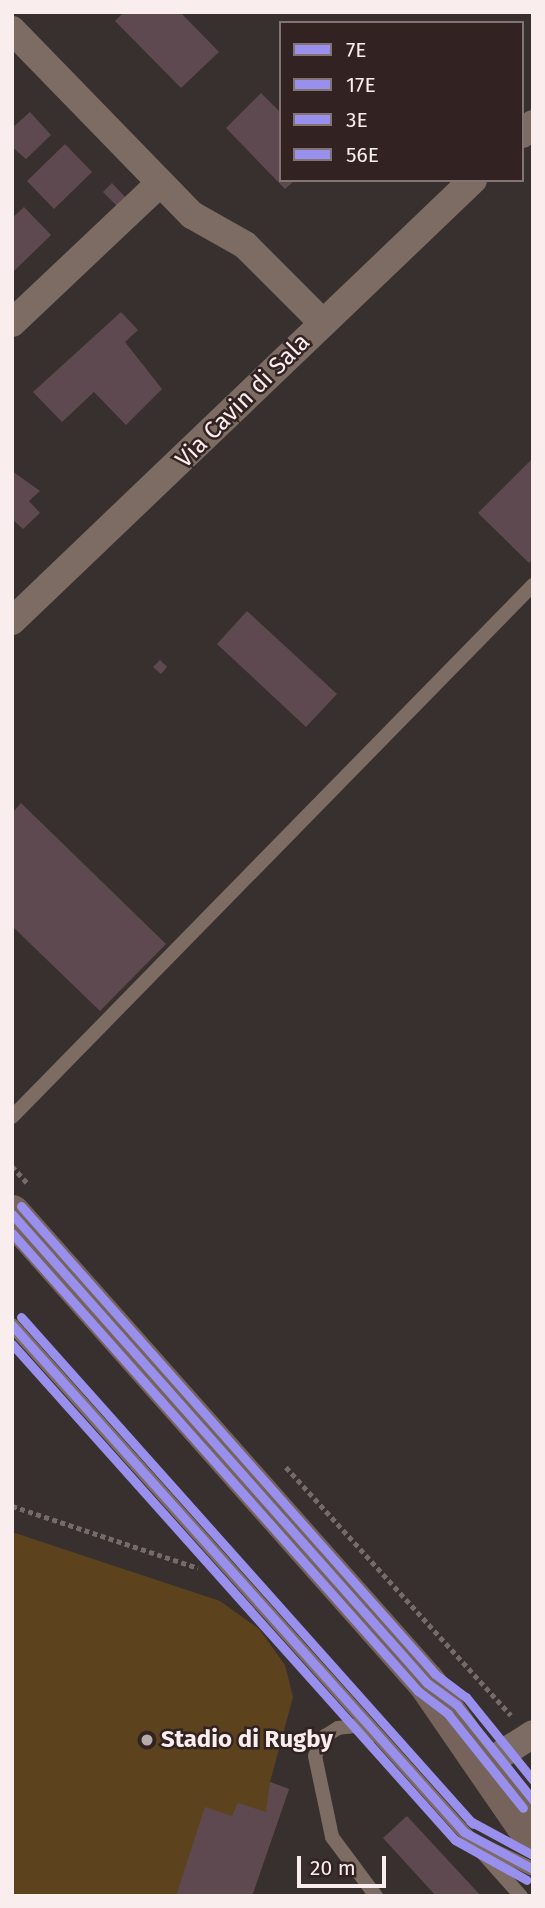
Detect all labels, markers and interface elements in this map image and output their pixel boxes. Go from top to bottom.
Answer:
legend [279,21,524,182]
text: 7E [346,37,367,63]
text: 17E [346,72,376,98]
text: 3E [346,107,368,133]
text: 56E [346,142,379,168]
street label: Via Cavin di Sala [170,328,316,474]
place label: Stadio di Rugby [161,1726,333,1754]
marker: Stadio di Rugby [139,1732,155,1748]
scale bar [300,1842,389,1886]
text: 20 m [310,1855,356,1881]

